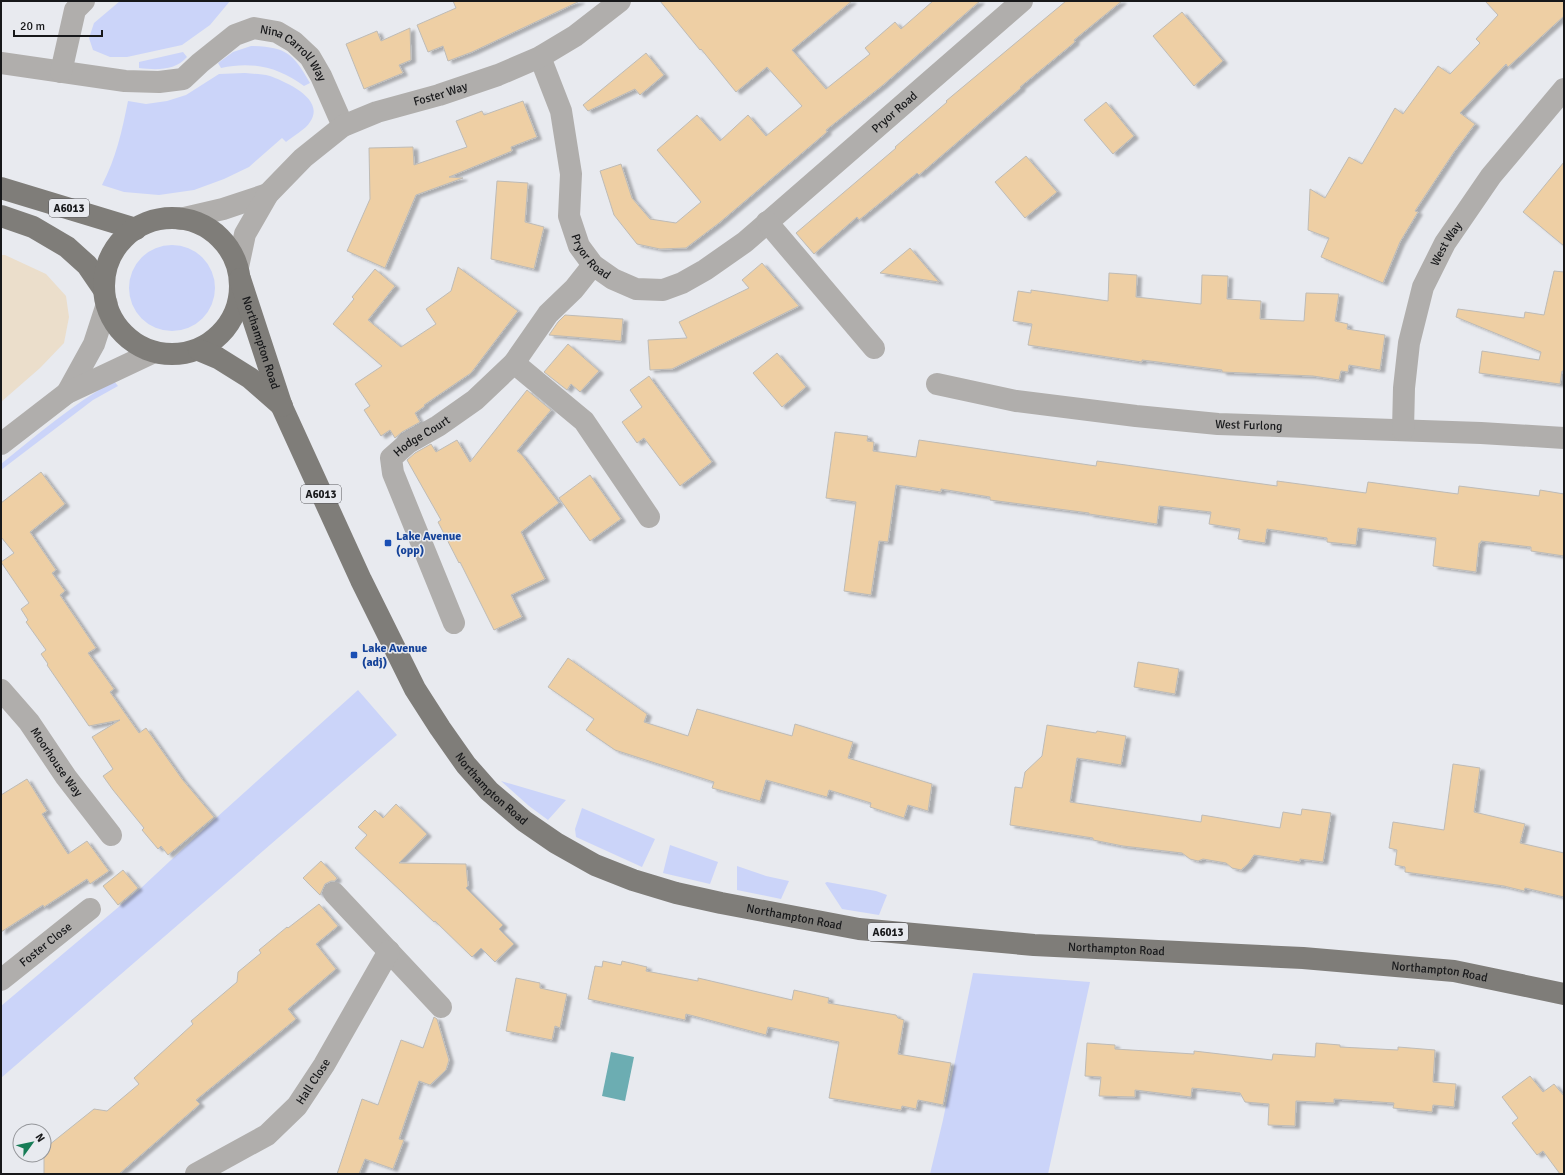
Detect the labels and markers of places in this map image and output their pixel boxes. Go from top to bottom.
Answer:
place label: Lake Avenue (opp) [396,529,461,558]
marker: Lake Avenue (opp) [383,538,393,548]
place label: Lake Avenue (adj) [362,641,427,670]
marker: Lake Avenue (adj) [349,650,359,660]

